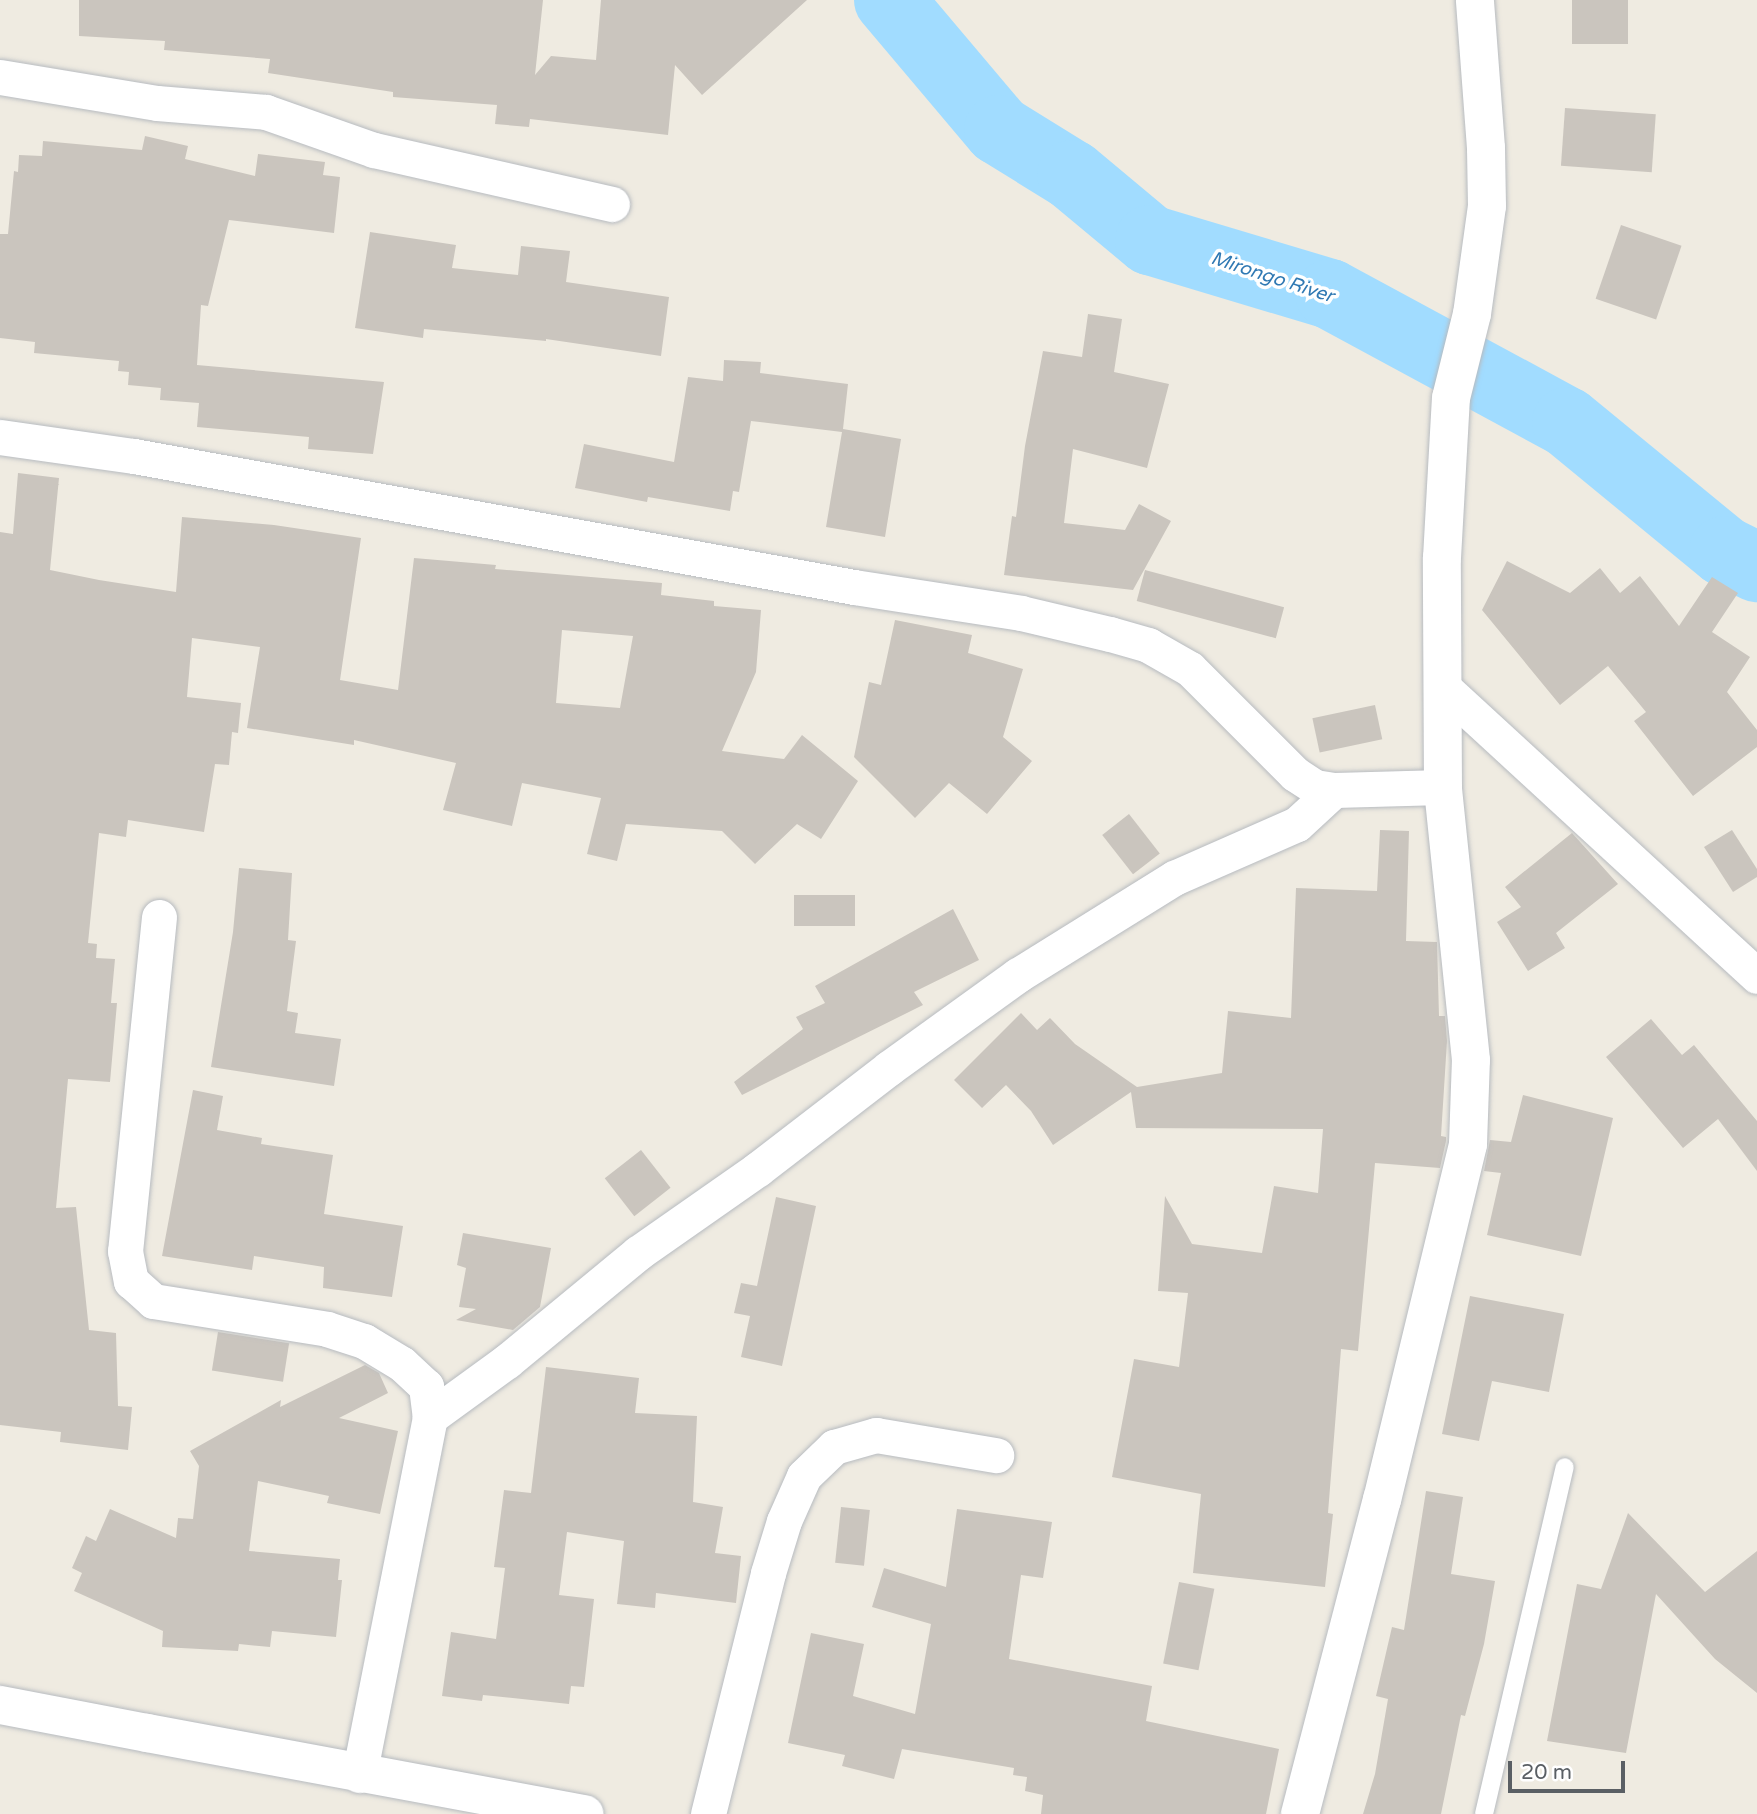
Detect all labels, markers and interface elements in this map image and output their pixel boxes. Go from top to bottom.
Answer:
water label: Mirongo River [1208,247,1336,309]
scale bar [1512,1748,1629,1792]
text: 20 m [1521,1760,1572,1785]

